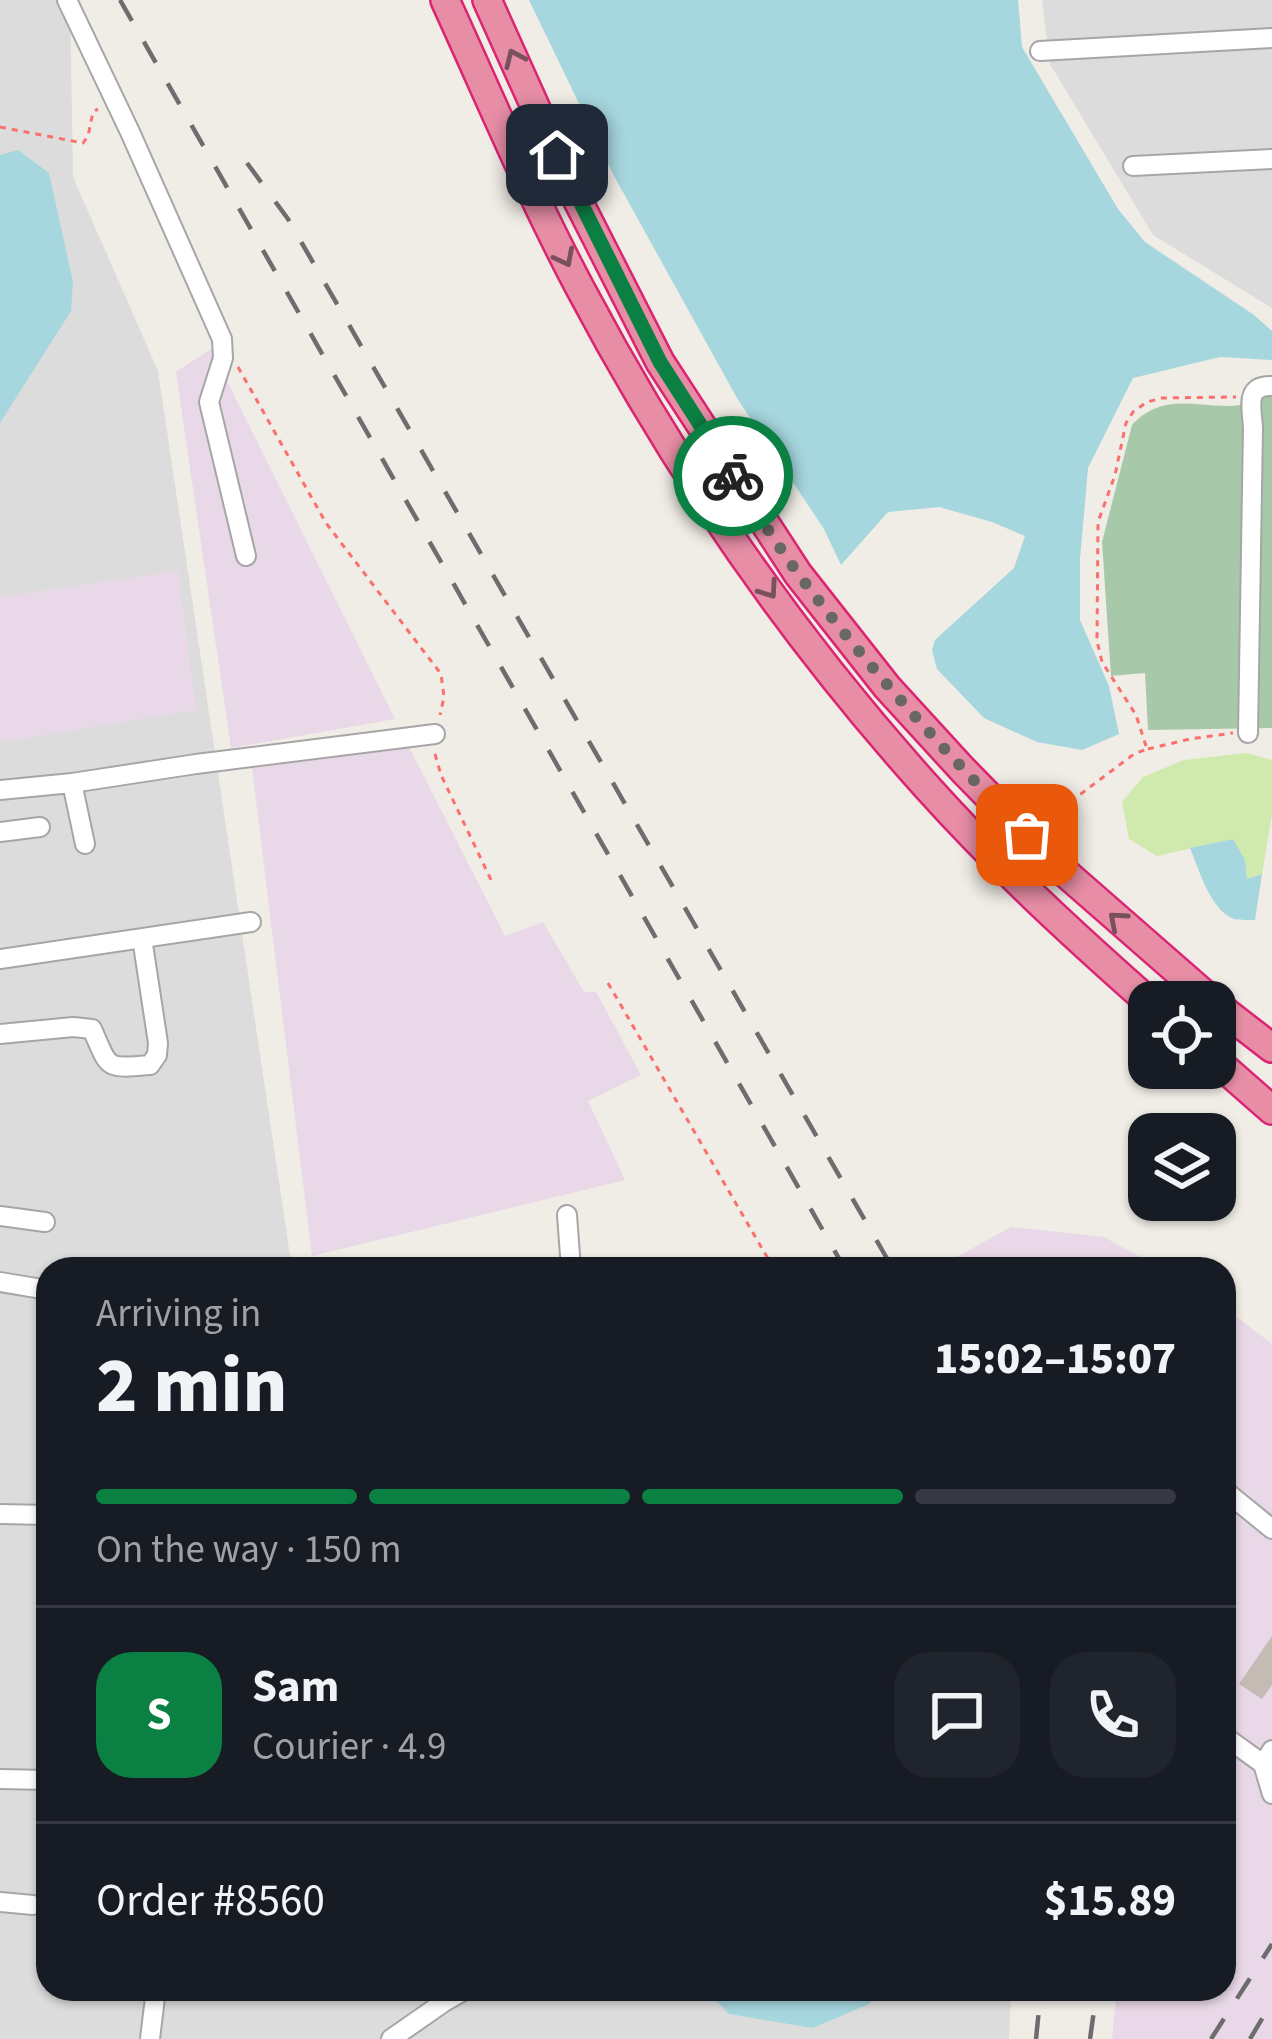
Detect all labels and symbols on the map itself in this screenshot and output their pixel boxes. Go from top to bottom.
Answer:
one-way arrow [504,49,528,71]
pin [506,104,608,206]
one-way arrow [551,246,574,268]
courier [673,416,793,536]
one-way arrow [755,577,777,598]
pin [976,784,1078,886]
one-way arrow [1109,913,1131,934]

